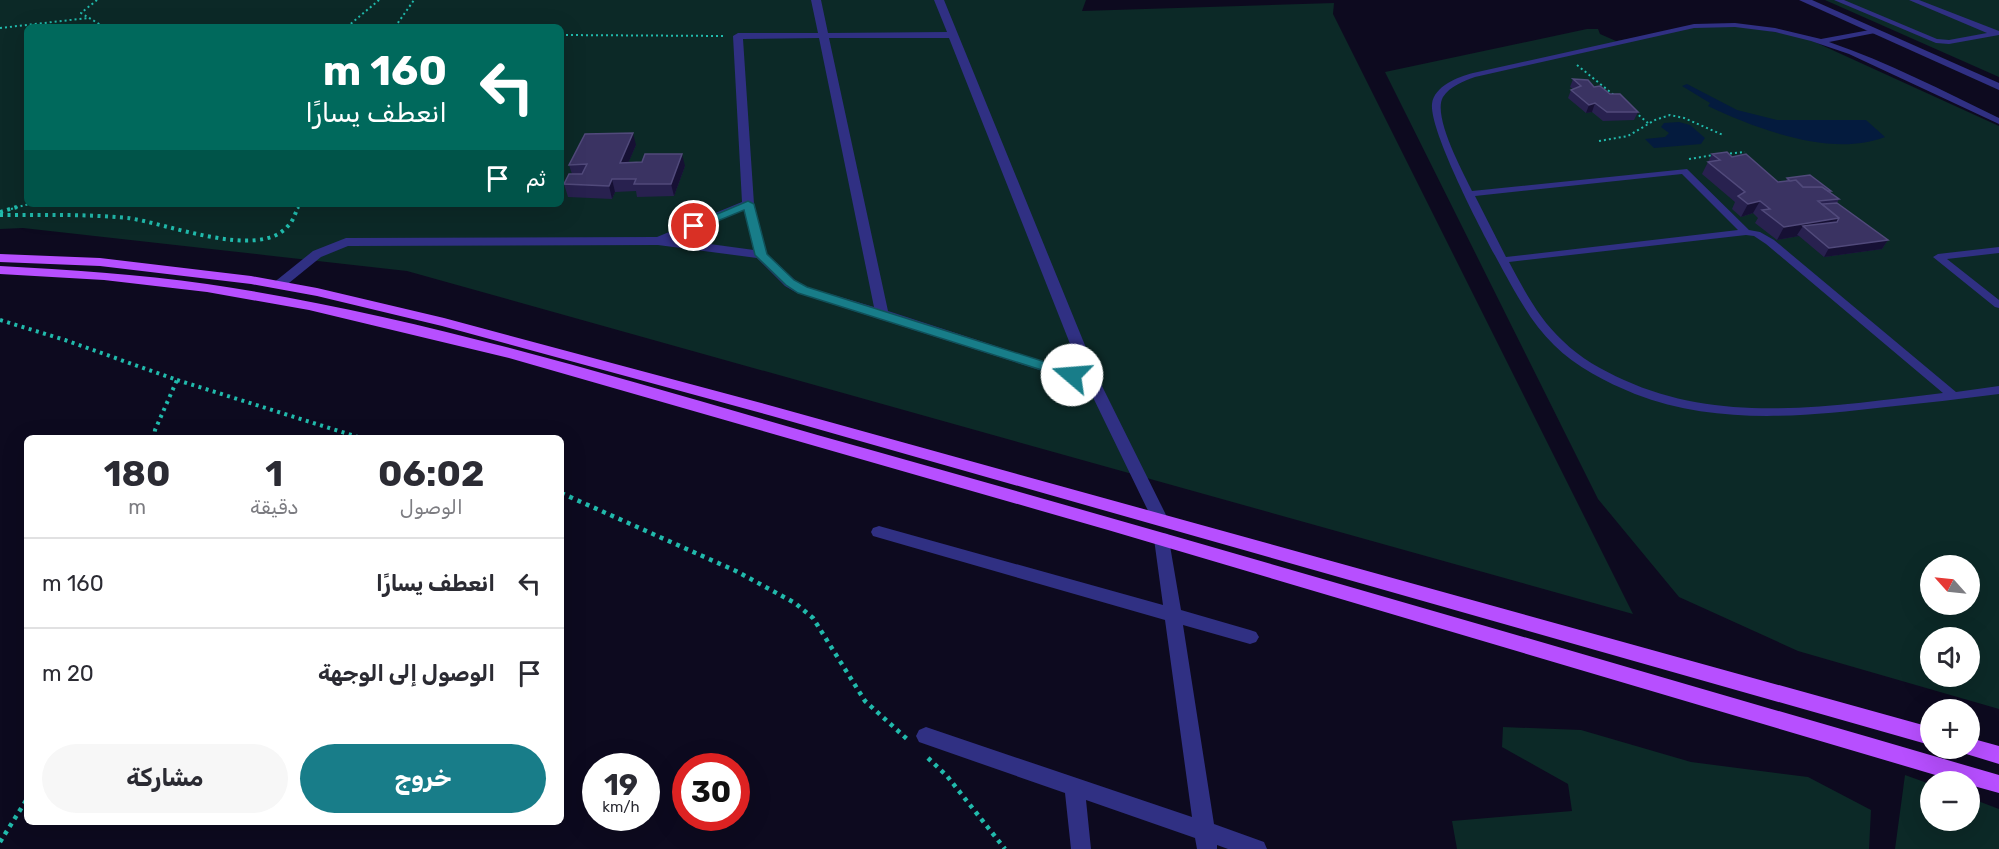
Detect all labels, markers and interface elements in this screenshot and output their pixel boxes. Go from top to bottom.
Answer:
text: 160 m [323,46,447,96]
icon: left [468,48,546,126]
text: انعطف يسارًا [305,97,447,129]
icon: arrive [481,162,514,195]
text: ثم [526,165,546,192]
pin [668,200,719,251]
icon: arrive [677,209,710,242]
position arrow [1040,343,1104,407]
text: 180 [104,452,170,495]
text: 1 [265,452,283,495]
text: 06:02 [378,452,484,495]
text: m [128,495,146,519]
text: دقيقة [250,495,298,519]
text: الوصول [400,495,463,519]
north arrow [1920,555,1980,615]
map controls [1920,555,1980,831]
icon: left [513,567,546,600]
text: 160 m [42,570,104,597]
text: انعطف يسارًا [376,570,495,597]
button: sound [1920,627,1980,687]
icon: arrive [513,657,546,690]
text: 20 m [42,660,94,687]
text: الوصول إلى الوجهة [318,660,495,687]
button: + [1920,699,1980,759]
button: مشاركة [42,744,288,813]
button: خروج [300,744,546,813]
speed limit sign: 30 [672,753,750,831]
text: 19 [604,767,638,803]
button: − [1920,771,1980,831]
text: km/h [602,798,640,816]

